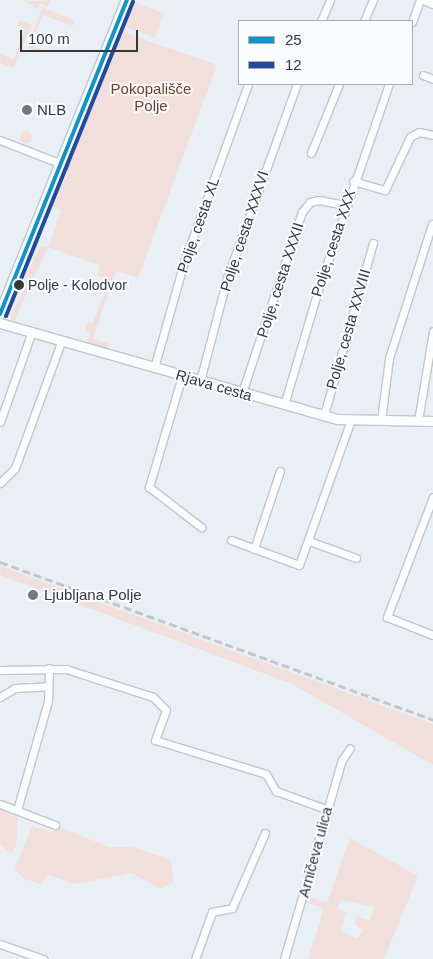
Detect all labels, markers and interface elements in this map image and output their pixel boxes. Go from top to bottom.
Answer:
scale bar [22,20,140,52]
legend [238,20,413,85]
text: 100 m [28,30,70,47]
text: 25 [285,31,302,48]
text: 12 [285,56,302,73]
park label: Pokopališče Polje [111,79,191,114]
place label: NLB [37,101,66,119]
marker: NLB [21,104,33,116]
street label: Polje, cesta XXXVI [216,168,272,294]
street label: Polje, cesta XL [173,175,223,275]
street label: Polje, cesta XXX [307,187,359,299]
street label: Polje, cesta XXXII [253,220,307,340]
street label: Polje, cesta XXVIII [322,267,374,391]
place label: Polje - Kolodvor [28,277,127,293]
marker: Polje - Kolodvor [14,280,24,290]
street label: Rjava cesta [174,366,254,404]
place label: Ljubljana Polje [44,586,142,604]
marker: Ljubljana Polje [26,588,40,602]
street label: Arničeva ulica [294,805,336,899]

